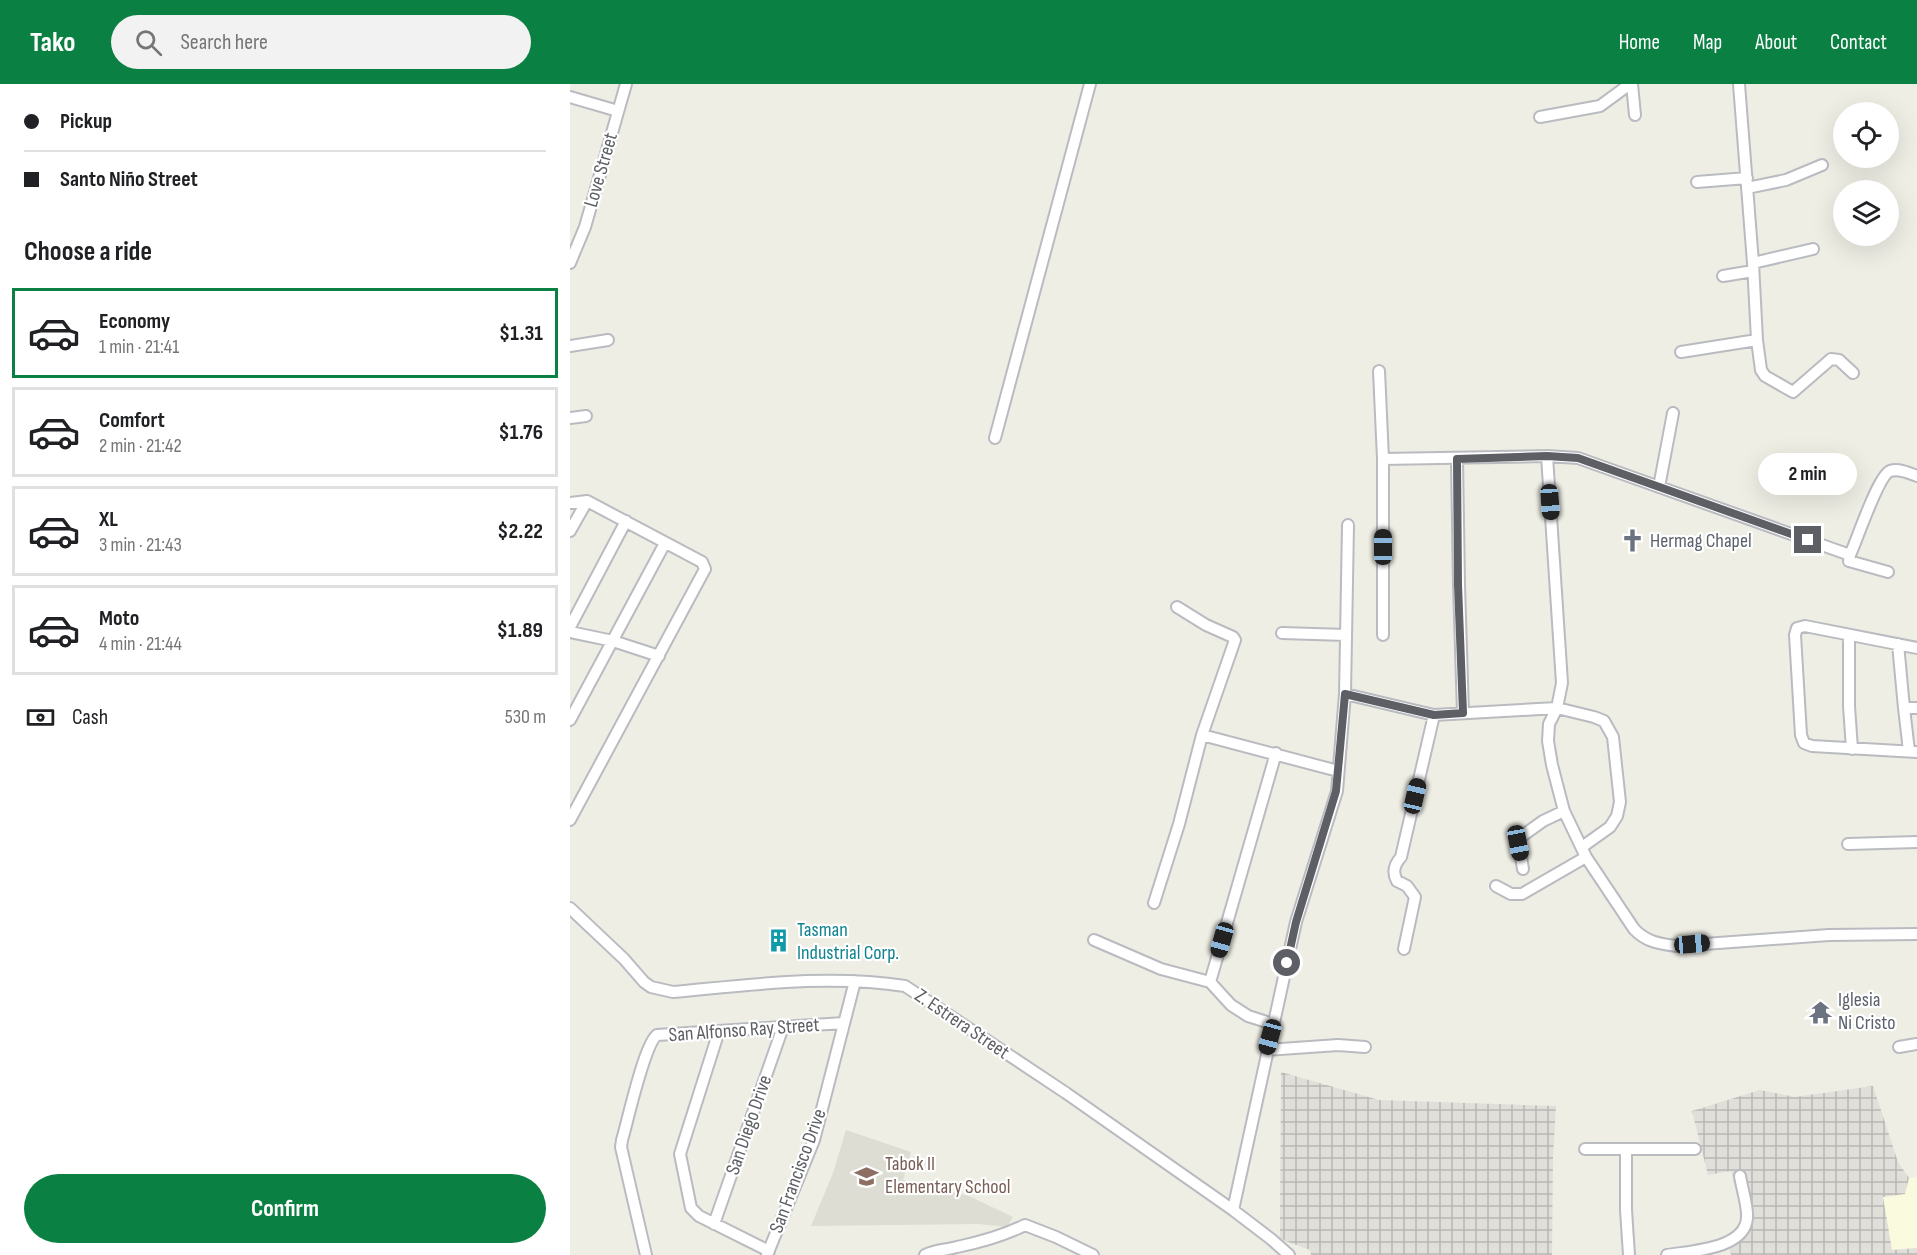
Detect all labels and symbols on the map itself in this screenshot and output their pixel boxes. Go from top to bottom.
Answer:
street label: Love Street [579,130,623,210]
callout: 2 min [1758,453,1858,495]
car [1540,483,1560,521]
route end [1794,526,1821,553]
church icon: Hermag Chapel [1619,528,1645,554]
car [1374,529,1392,565]
place label: Hermag Chapel [1650,529,1752,553]
car [1402,776,1428,816]
car [1506,824,1530,862]
place label: Tasman Industrial Corp. [797,918,899,965]
car [1208,920,1236,960]
building icon: Tasman Industrial Corp. [766,928,792,954]
car [1673,933,1711,955]
route start [1273,949,1300,976]
street label: Z. Estrera Street [910,984,1014,1064]
place label: Iglesia Ni Cristo [1838,988,1896,1035]
temple icon: Iglesia Ni Cristo [1807,999,1833,1025]
street label: San Alfonso Ray Street [668,1013,820,1047]
car [1257,1017,1283,1057]
street label: San Diego Drive [721,1072,777,1178]
street label: San Francisco Drive [764,1106,832,1236]
place label: Tabok II Elementary School [885,1152,1011,1199]
school or university icon: Tabok II Elementary School [854,1163,880,1189]

